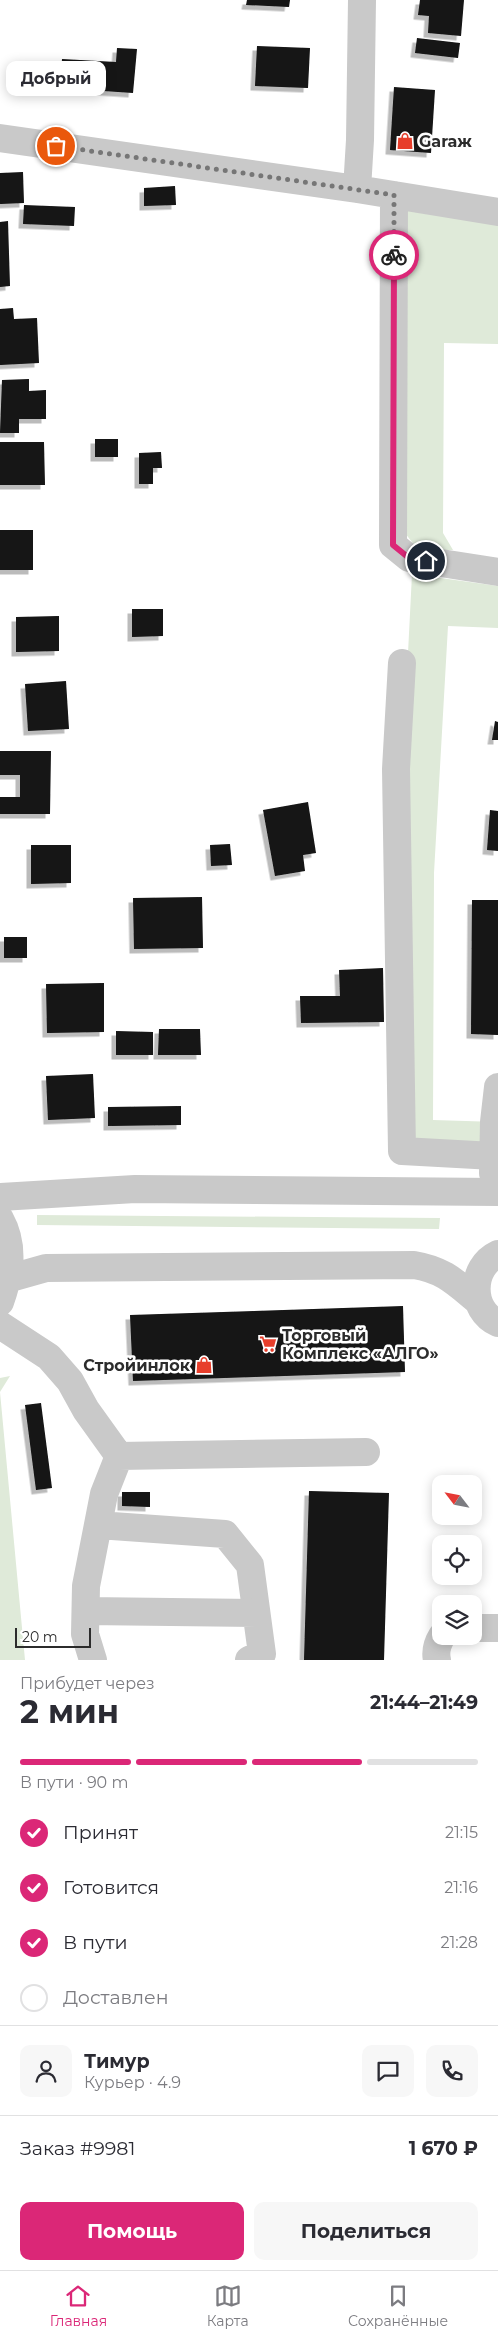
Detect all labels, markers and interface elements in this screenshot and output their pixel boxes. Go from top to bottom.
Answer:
callout: Добрый [6,61,106,96]
text: Добрый [21,69,91,88]
pin [35,125,77,167]
shop icon: Garaж [395,131,415,151]
icon: bag [42,132,70,160]
place label: Garaж [419,132,472,151]
courier [369,230,419,280]
icon: bike [380,241,408,269]
pin [405,540,447,582]
icon: home [412,547,440,575]
place label: Торговый Комплекс «АЛГО» [282,1326,438,1363]
supermarket icon: Торговый Комплекс «АЛГО» [258,1334,278,1354]
shop icon: Стройинлок [194,1355,214,1375]
place label: Стройинлок [83,1356,191,1375]
north arrow [432,1475,482,1525]
map controls [432,1475,482,1645]
button: locate [432,1535,482,1585]
button: layers [432,1595,482,1645]
scale bar [15,1625,91,1648]
text: 20 m [22,1628,58,1646]
text: Прибудет через [20,1674,155,1693]
text: 21:44–21:49 [370,1691,478,1714]
text: 2 мин [20,1692,119,1731]
text: В пути · 90 m [20,1773,128,1792]
icon: check [20,1819,48,1847]
text: Принят [63,1821,138,1844]
text: 21:15 [445,1823,478,1842]
icon: check [20,1874,48,1902]
text: Готовится [63,1876,159,1899]
text: 21:16 [444,1878,478,1897]
icon: check [20,1929,48,1957]
text: В пути [63,1931,128,1954]
text: 21:28 [440,1933,478,1952]
text: Доставлен [63,1986,169,2009]
button: person [20,2045,72,2097]
button: chat [362,2045,414,2097]
button: phone [426,2045,478,2097]
text: Тимур [84,2050,150,2073]
text: Курьер · 4.9 [84,2073,181,2092]
text: Заказ #9981 [20,2137,135,2160]
text: 1 670 ₽ [409,2137,478,2160]
button: Помощь [20,2202,244,2260]
button: Поделиться [254,2202,478,2260]
tab: Главная [50,2282,107,2330]
tab: Карта [207,2282,249,2330]
tab: Сохранённые [348,2282,448,2330]

